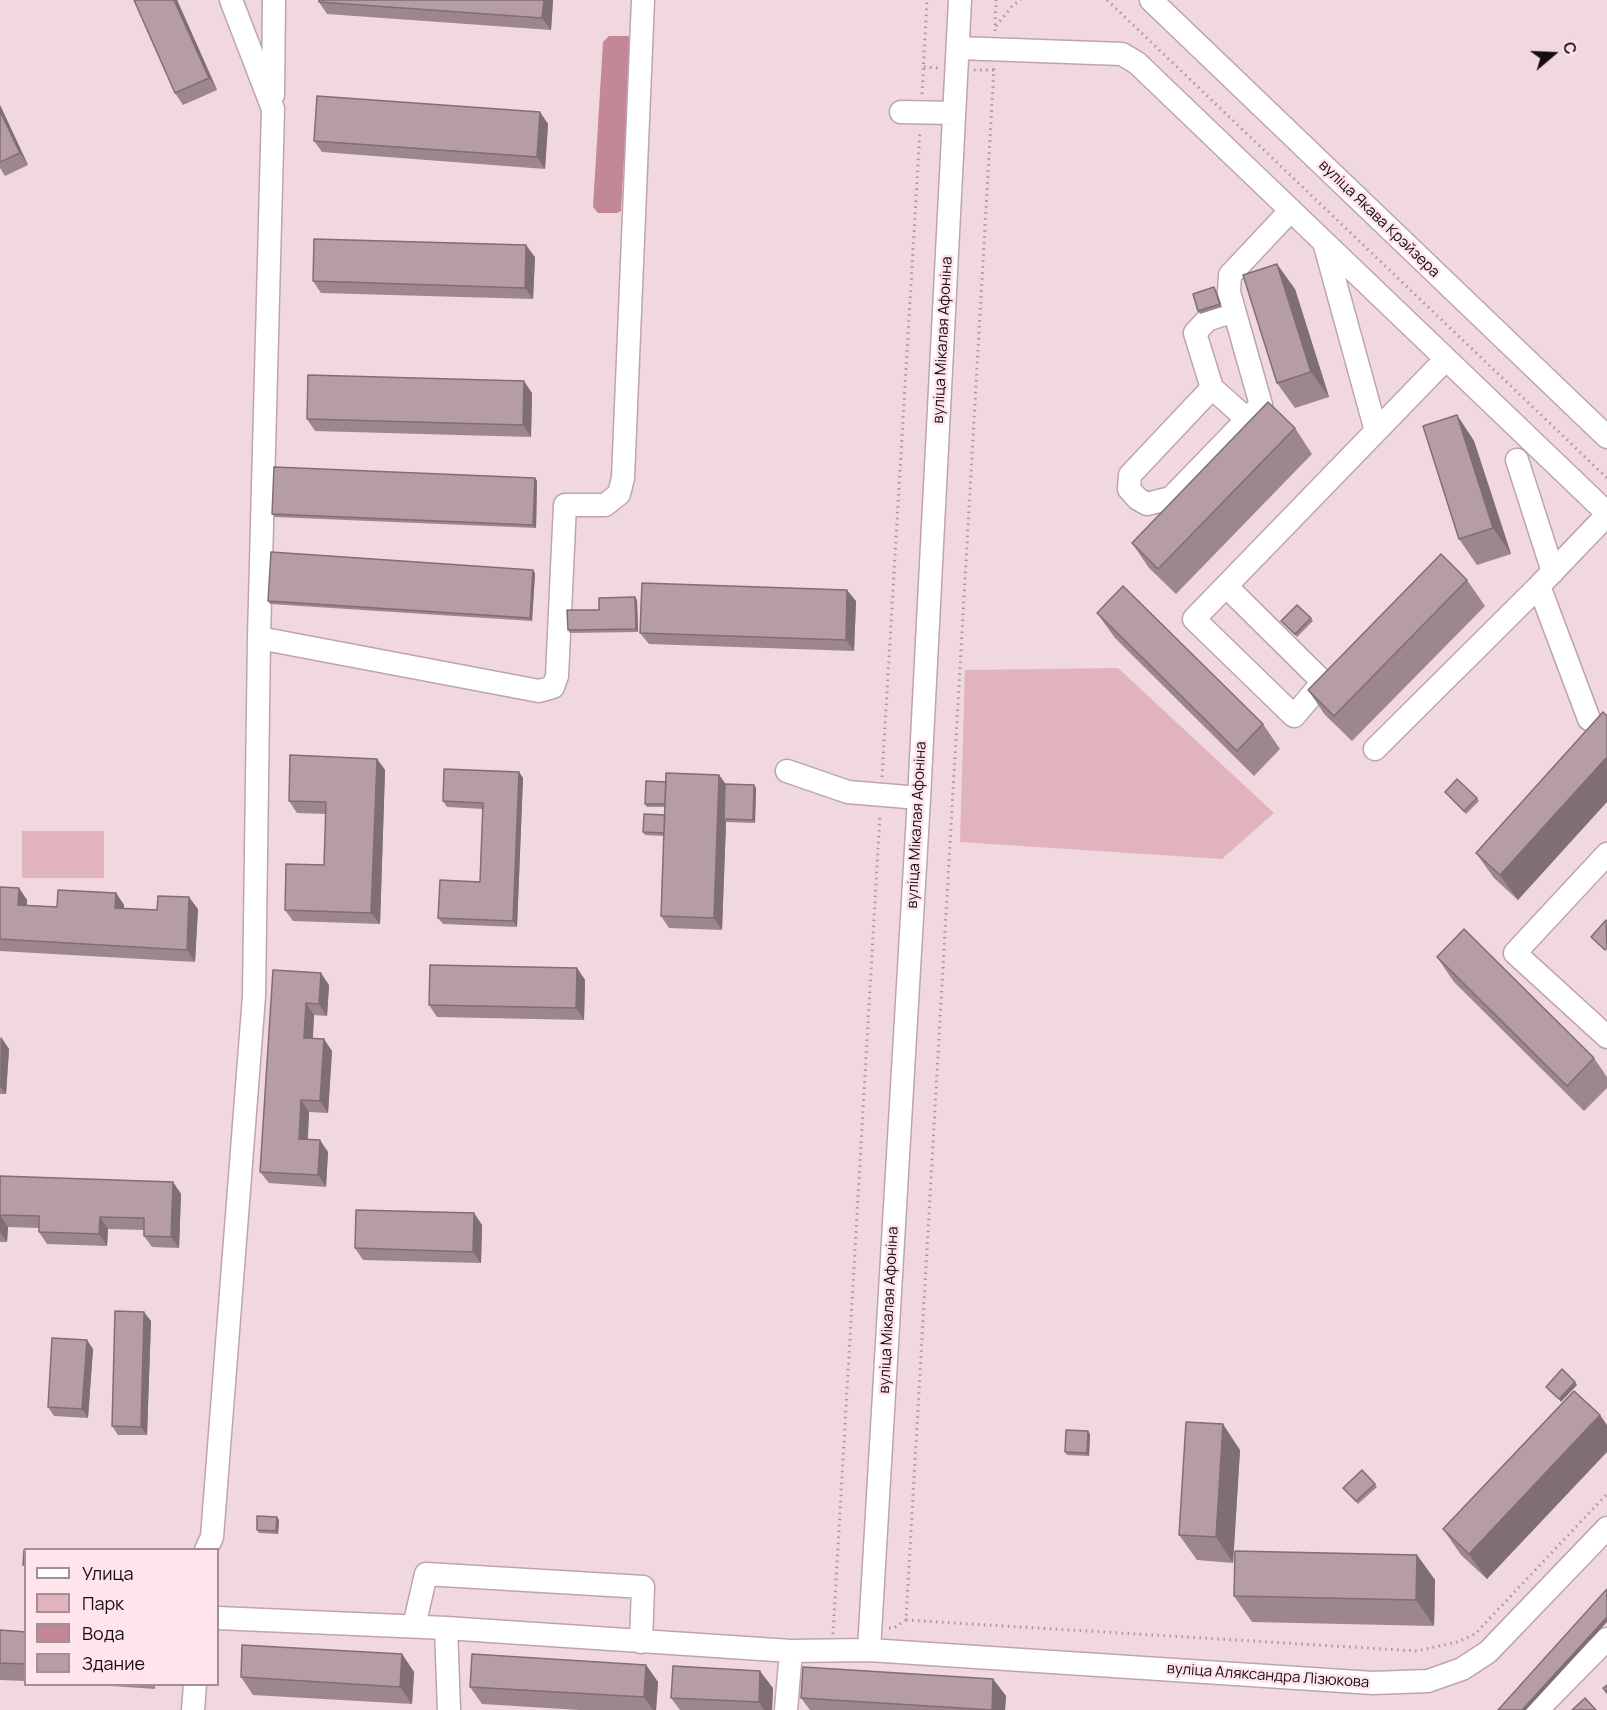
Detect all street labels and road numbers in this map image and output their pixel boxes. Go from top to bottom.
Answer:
street label: вуліца Якава Крэйзера [1315,157,1443,281]
street label: вуліца Мікалая Афоніна [930,256,956,424]
street label: вуліца Мікалая Афоніна [904,741,930,909]
street label: вуліца Мікалая Афоніна [876,1226,902,1394]
street label: вуліца Аляксандра Лізюкова [1166,1660,1370,1692]

